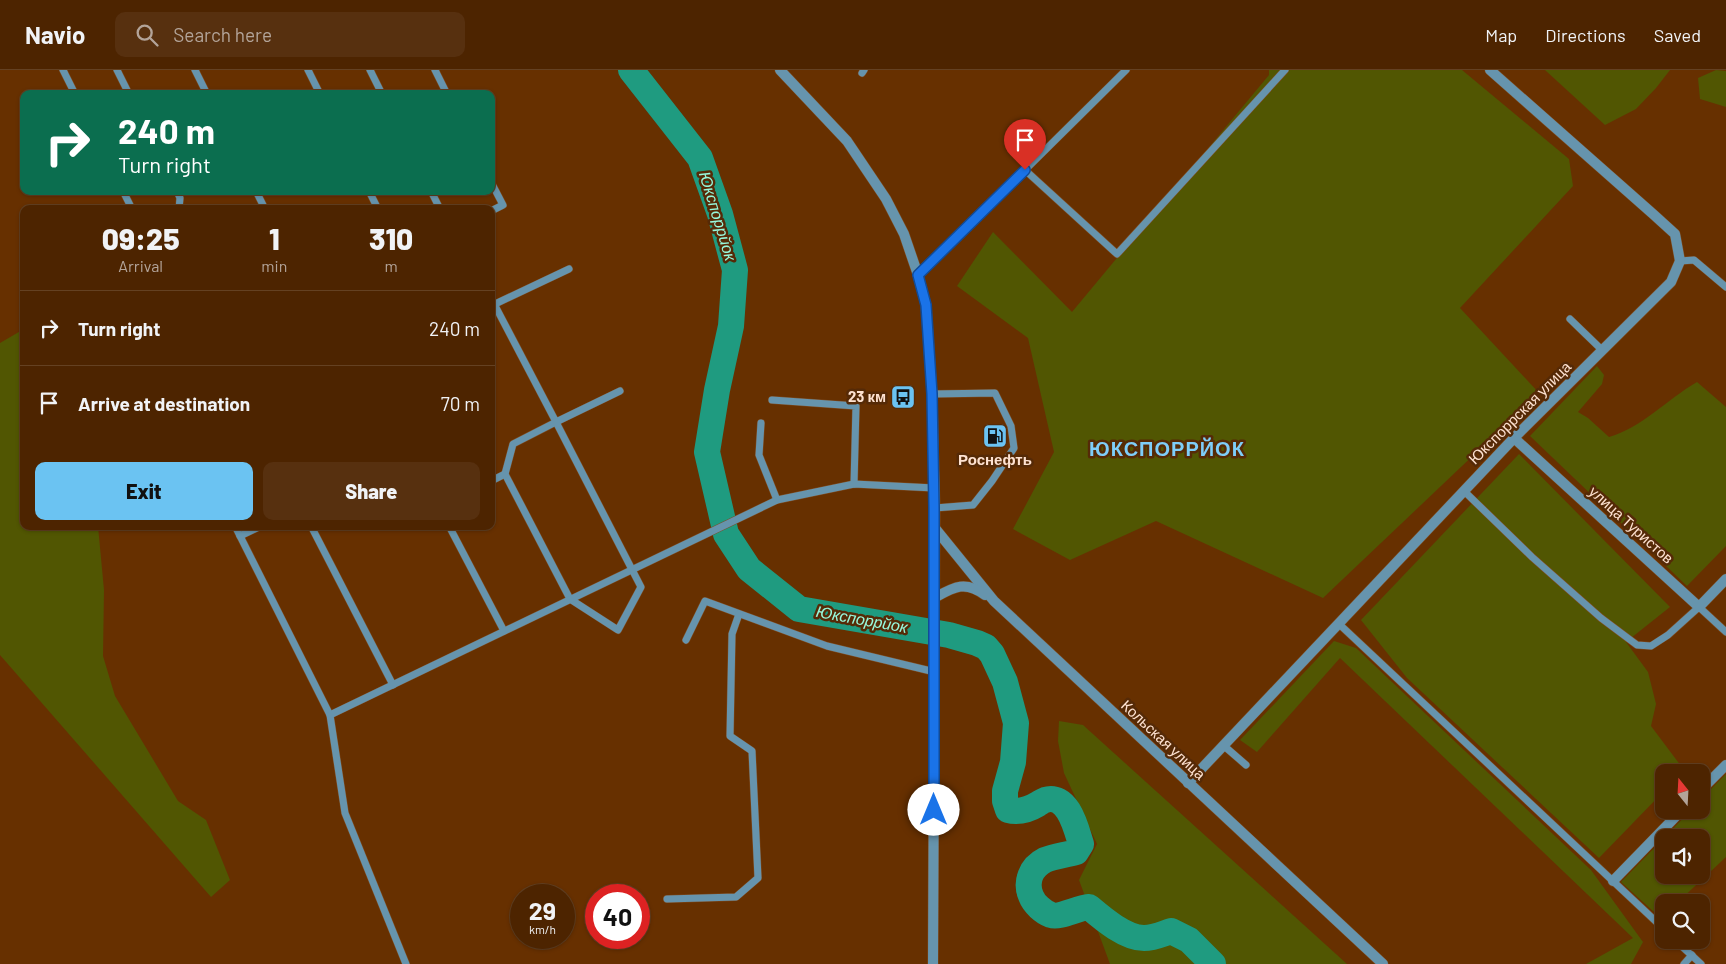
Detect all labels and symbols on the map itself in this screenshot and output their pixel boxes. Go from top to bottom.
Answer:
pin [1004,119,1046,170]
water label: Юкспоррйок [696,169,742,264]
street label: Юкспоррская улица [1464,357,1575,467]
bus stop icon: 23 км [890,384,916,410]
place label: 23 км [848,387,886,405]
fuel station icon: Роснефть [982,423,1008,449]
district label: ЮКСПОРРЙОК [1089,436,1245,460]
place label: Роснефть [958,450,1032,468]
street label: улица Туристов [1586,482,1678,567]
water label: Юкспоррйок [815,601,911,636]
street label: Кольская улица [1118,696,1210,783]
north arrow [1655,764,1710,819]
position arrow [907,783,959,835]
speed limit sign: 40 [585,884,650,949]

